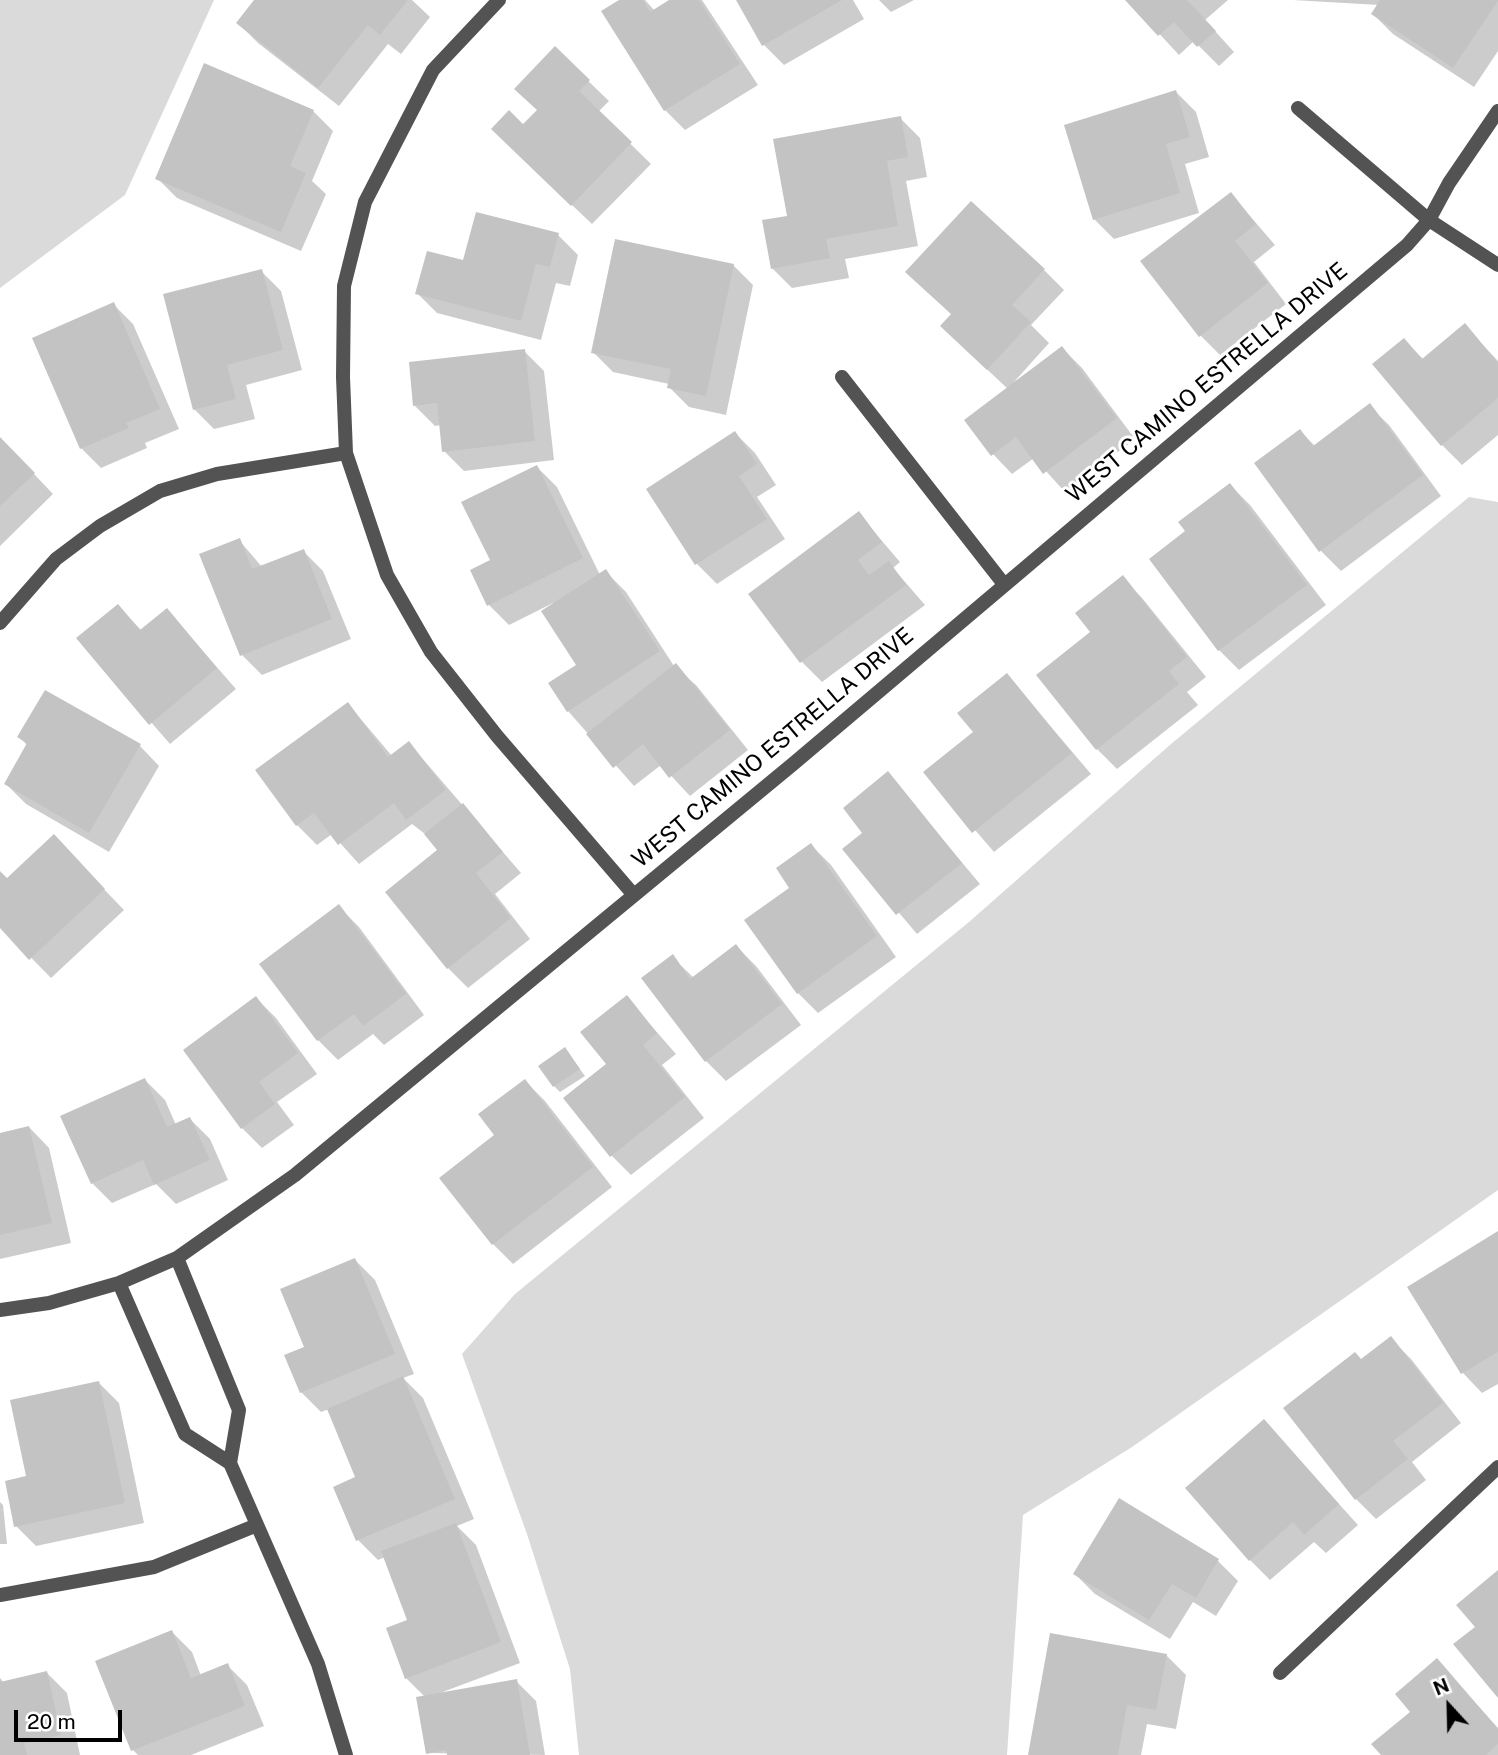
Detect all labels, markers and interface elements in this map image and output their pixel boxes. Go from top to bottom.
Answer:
street label: WEST CAMINO ESTRELLA DRIVE [1061,257,1353,509]
street label: WEST CAMINO ESTRELLA DRIVE [627,622,919,874]
north arrow [1414,1671,1484,1741]
text: N [1430,1674,1452,1700]
scale bar [18,1696,126,1740]
text: 20 m [27,1709,76,1734]

